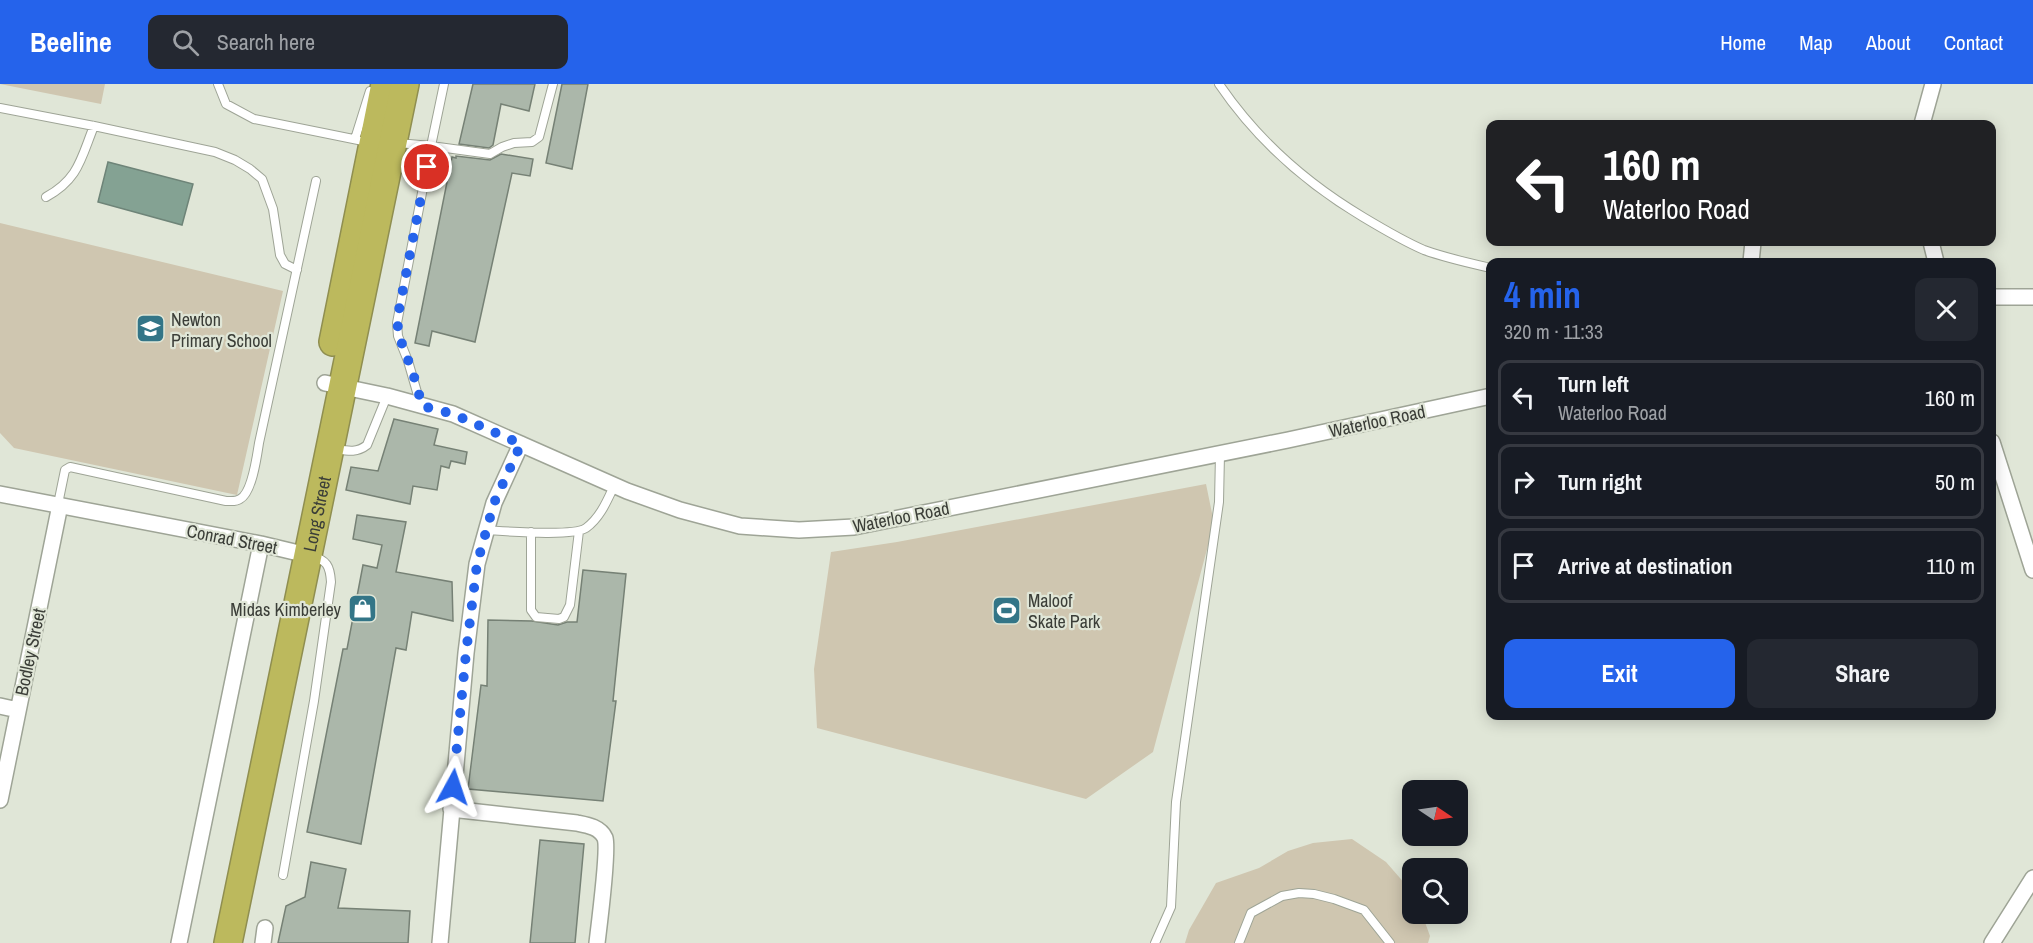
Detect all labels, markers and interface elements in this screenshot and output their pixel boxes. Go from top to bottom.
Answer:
search box [148,15,568,69]
text: Beeline [30,23,112,61]
icon: search [169,26,202,59]
text: Search here [217,27,315,57]
text: Home [1720,28,1766,57]
text: Map [1799,28,1833,57]
text: About [1866,28,1911,57]
text: Contact [1944,28,2003,57]
text: 160 m [1603,137,1701,193]
pin [401,141,452,192]
icon: left [1504,144,1582,222]
icon: arrive [410,150,443,183]
text: Waterloo Road [1603,191,1750,227]
text: 4 min [1504,271,1581,319]
button: close [1915,278,1978,341]
place label: Newton Primary School [171,307,272,353]
school or university icon: Newton Primary School [134,313,166,345]
text: 320 m · 11:33 [1504,318,1603,345]
text: Turn left [1558,369,1629,399]
icon: left [1507,381,1540,414]
text: 160 m [1925,383,1975,413]
street label: Waterloo Road [1327,399,1427,443]
text: Waterloo Road [1558,399,1667,426]
icon: right [1507,465,1540,498]
text: Turn right [1558,467,1642,497]
text: 50 m [1935,467,1975,497]
street label: Long Street [296,474,336,554]
street label: Waterloo Road [851,495,951,539]
street label: Conrad Street [185,518,279,560]
icon: arrive [1507,549,1540,582]
text: Arrive at destination [1558,551,1732,581]
text: 110 m [1926,551,1975,581]
place label: Maloof Skate Park [1028,588,1101,634]
shop icon: Midas Kimberley [346,593,378,625]
sports icon: Maloof Skate Park [991,594,1023,626]
place label: Midas Kimberley [230,597,342,622]
street label: Bodley Street [9,606,51,698]
button: Exit [1504,639,1735,708]
button: Share [1747,639,1978,708]
position arrow [421,755,485,819]
north arrow [1402,780,1468,846]
map controls [1402,780,1468,924]
button: search [1402,858,1468,924]

